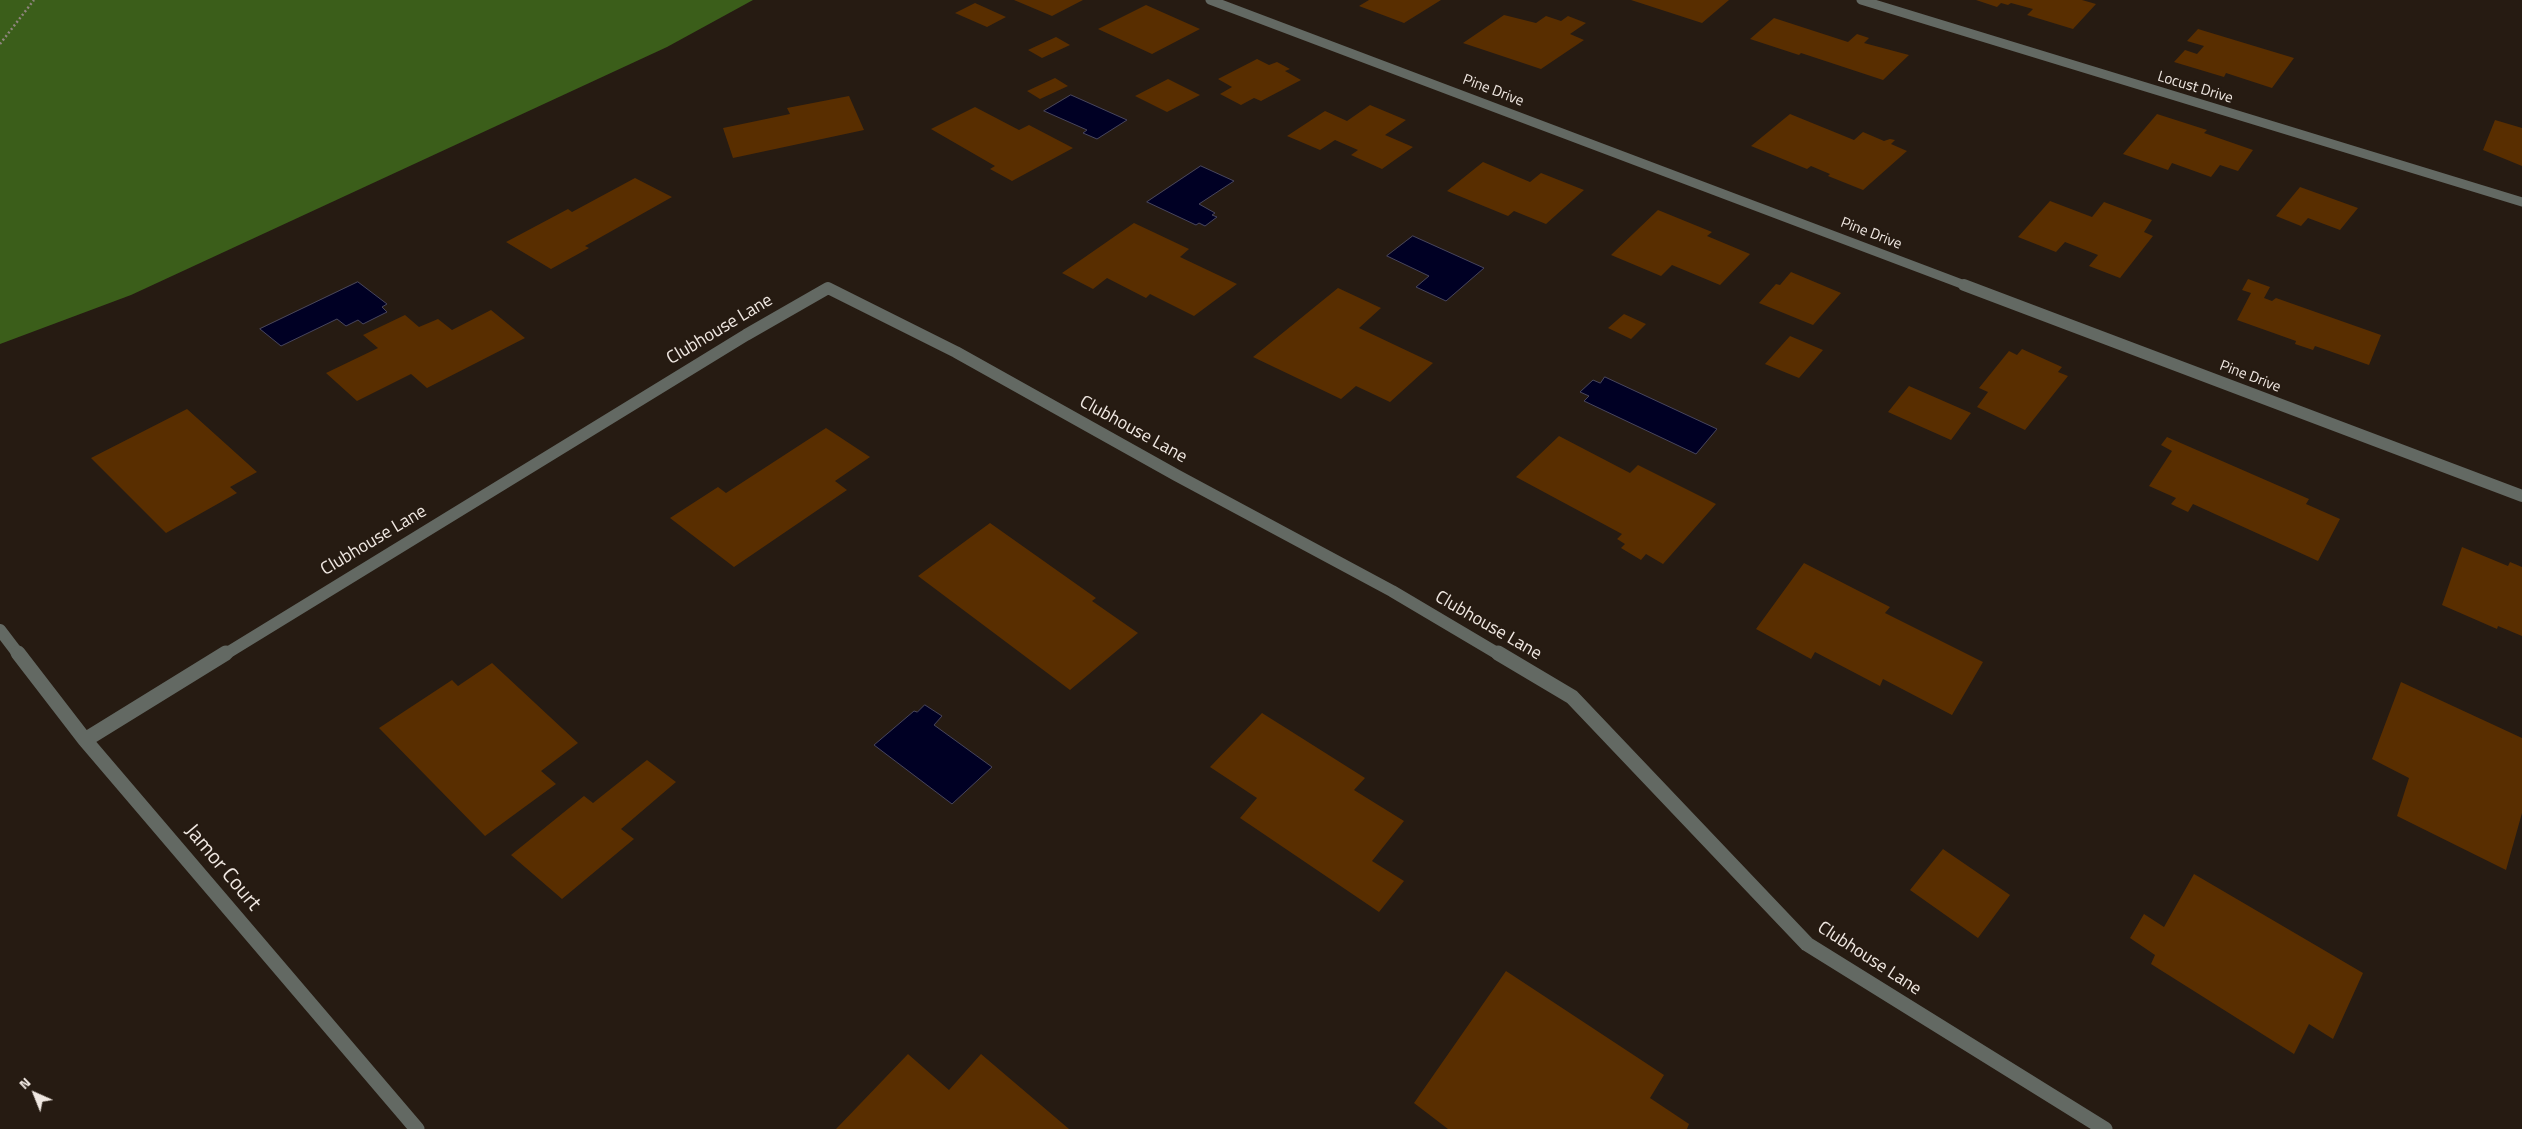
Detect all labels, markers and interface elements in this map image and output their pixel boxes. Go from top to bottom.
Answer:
street label: Locust Drive [2155,68,2235,108]
street label: Pine Drive [1460,71,1526,111]
street label: Pine Drive [1838,214,1904,254]
street label: Clubhouse Lane [663,290,777,370]
street label: Pine Drive [2217,357,2283,397]
street label: Clubhouse Lane [1075,392,1191,468]
street label: Clubhouse Lane [317,501,431,581]
street label: Clubhouse Lane [1431,587,1545,665]
street label: Jamor Court [179,820,265,916]
street label: Clubhouse Lane [1813,917,1925,1001]
north arrow [10,1069,60,1119]
text: N [13,1072,35,1094]

